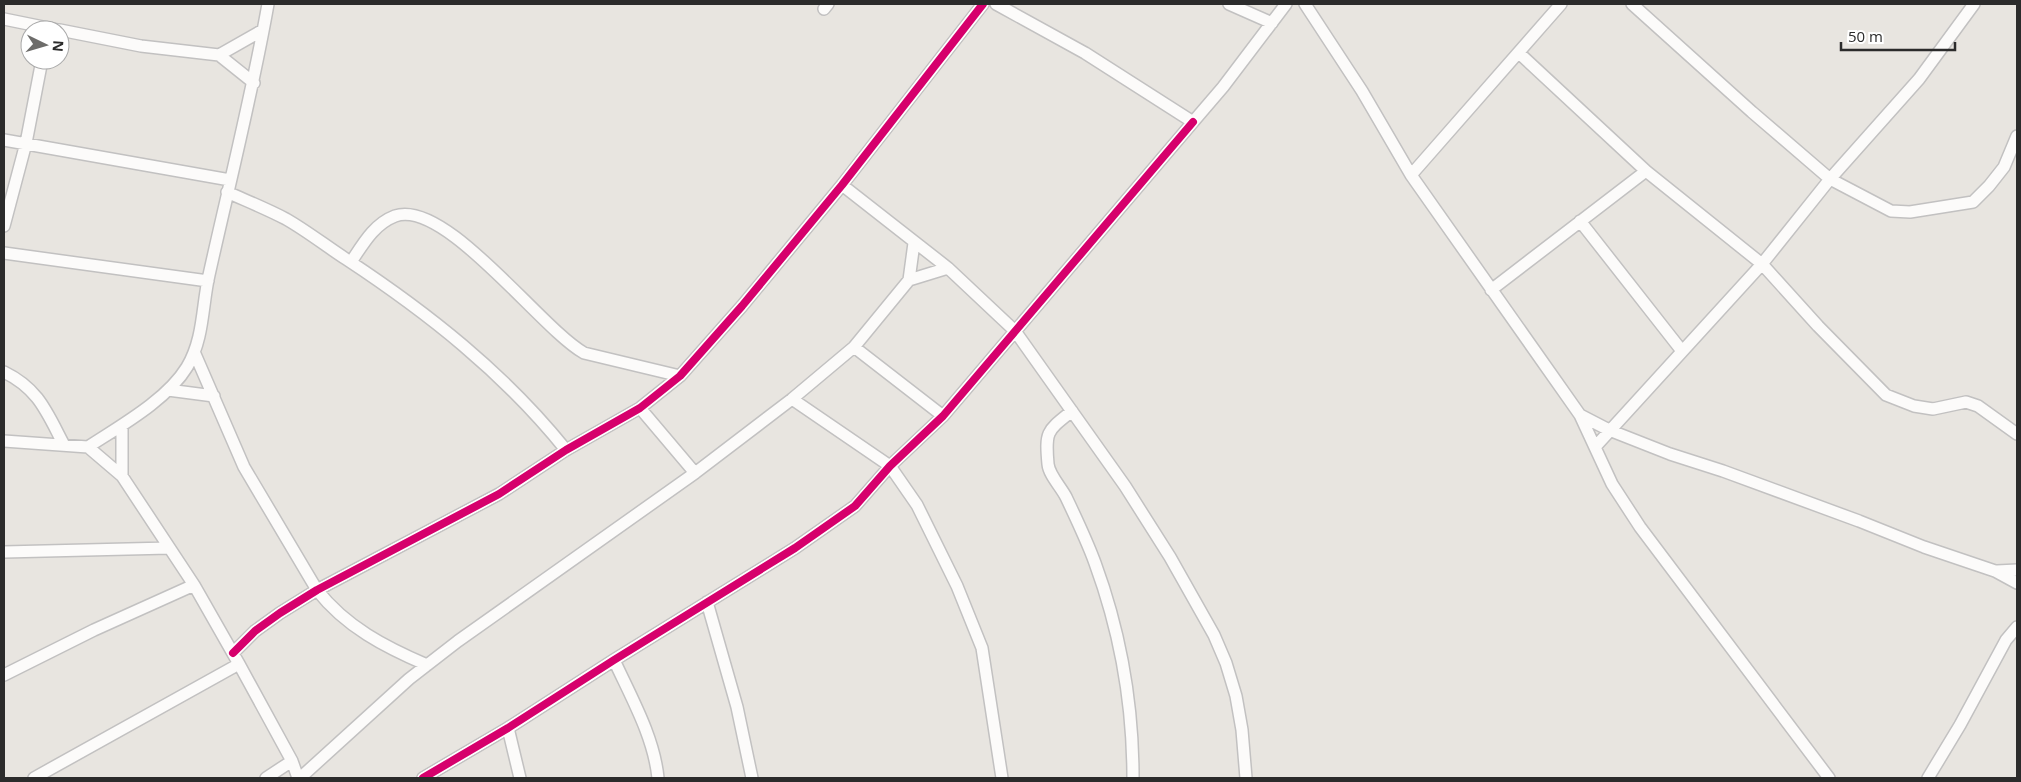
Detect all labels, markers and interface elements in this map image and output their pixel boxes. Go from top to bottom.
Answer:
north arrow [20,20,70,70]
scale bar [1841,20,1955,52]
text: 50 m [1848,26,1883,46]
text: N [48,40,68,53]

